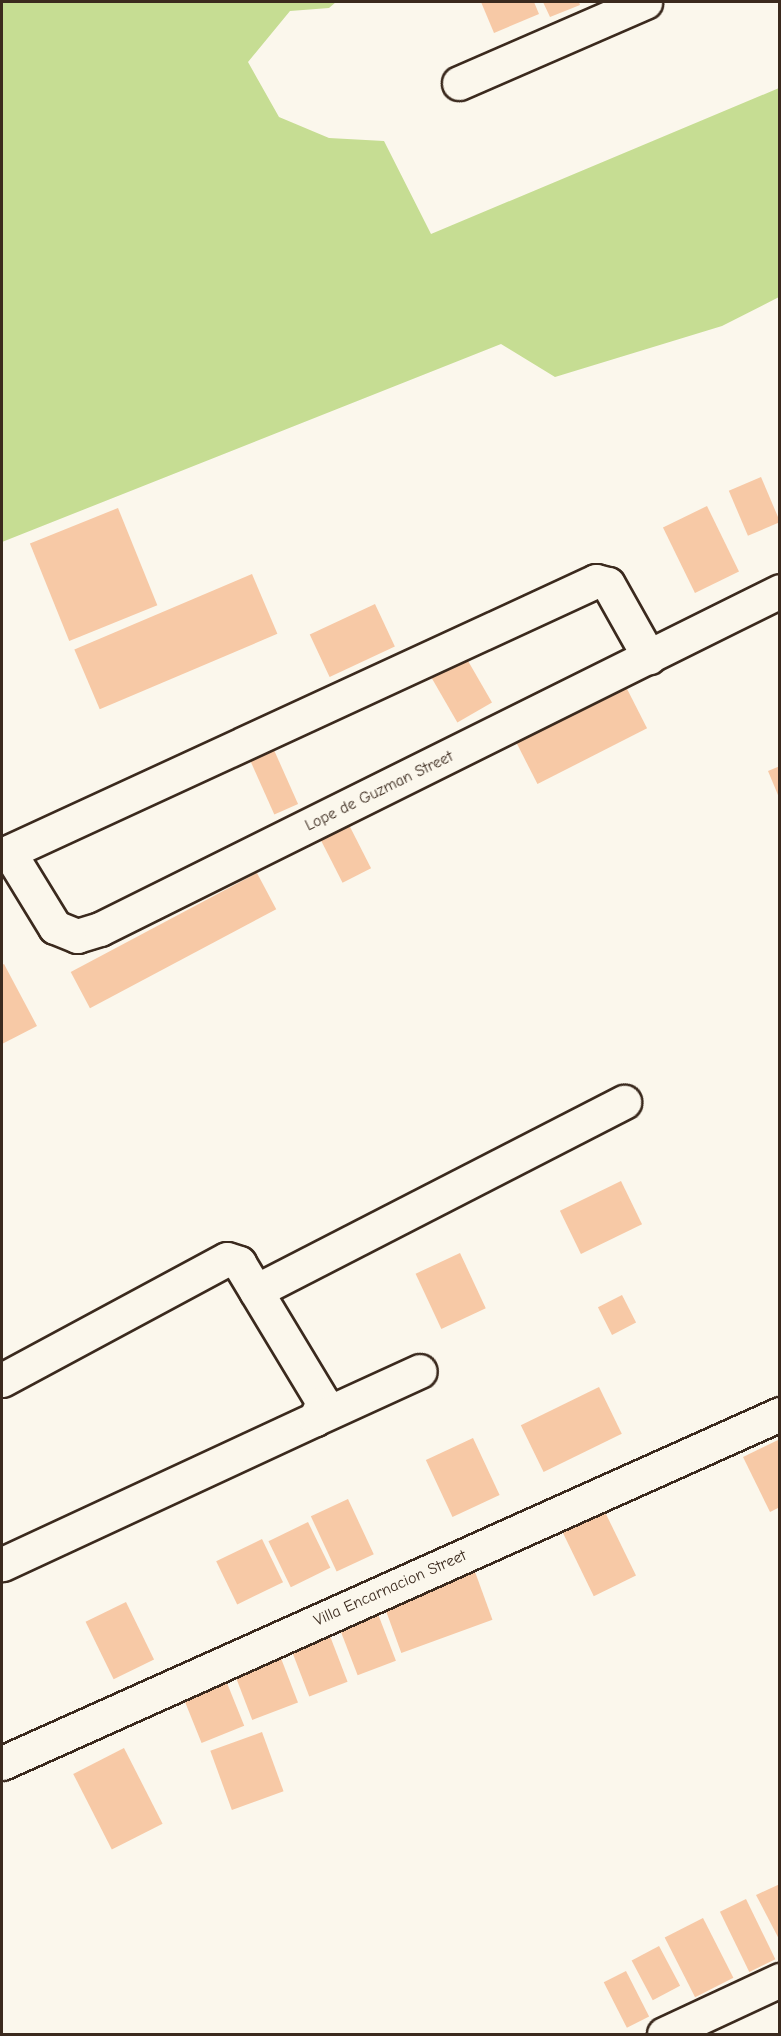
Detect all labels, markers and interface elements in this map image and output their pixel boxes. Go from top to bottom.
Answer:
street label: Lope de Guzman Street [302,747,456,835]
street label: Villa Encarnacion Street [311,1546,469,1630]

